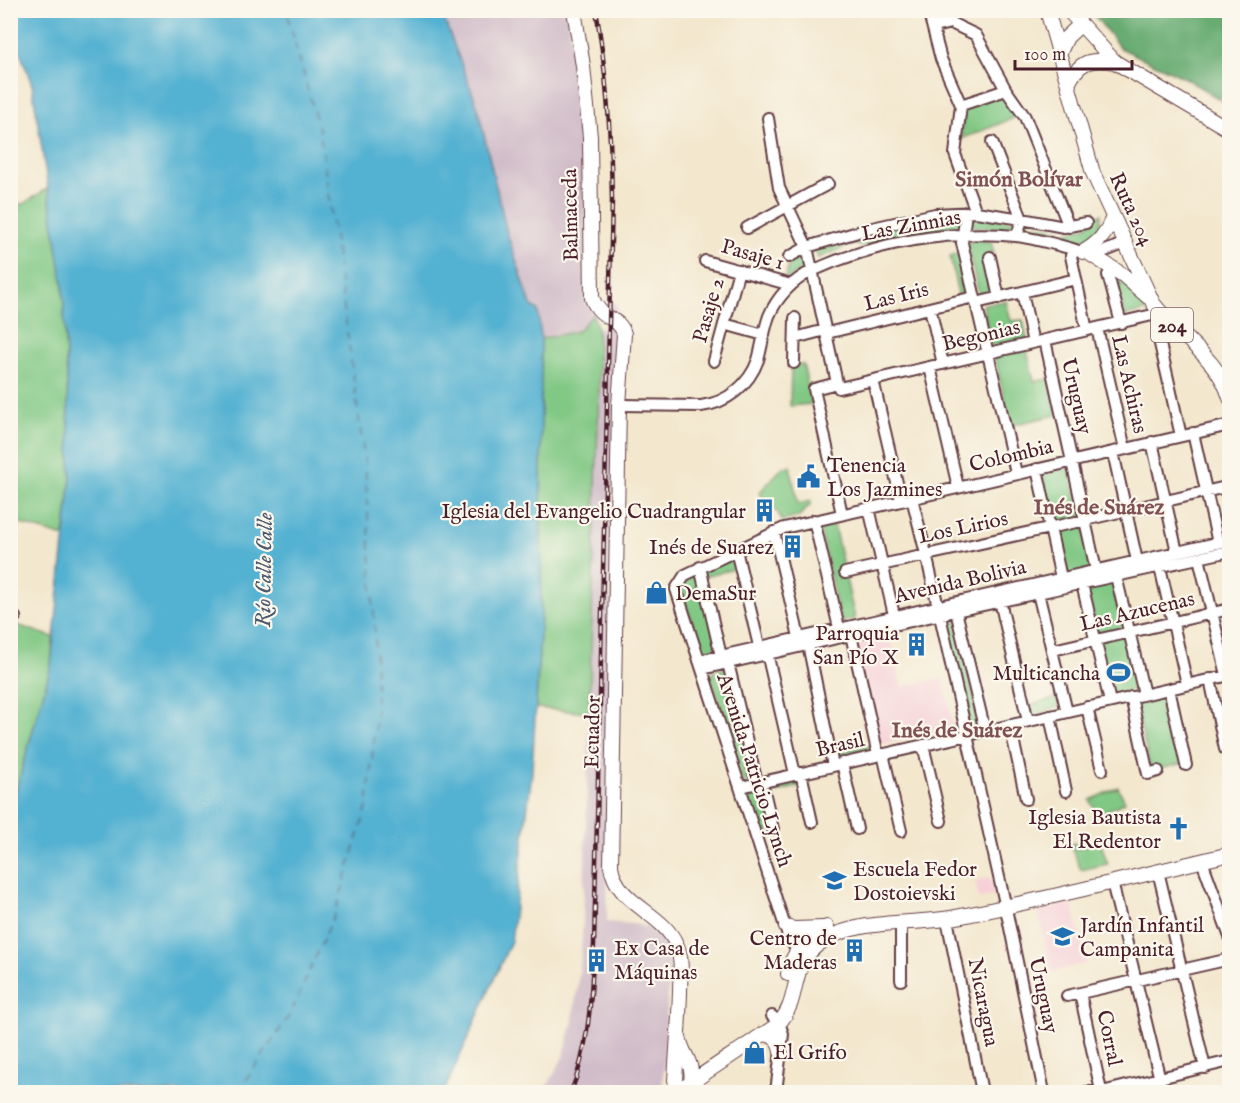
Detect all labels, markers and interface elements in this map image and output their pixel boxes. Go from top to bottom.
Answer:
scale bar [1015,33,1132,71]
text: 100 m [1024,44,1066,67]
district label: Simón Bolívar [955,166,1084,194]
street label: Balmaceda [557,167,586,262]
street label: Ruta 204 [1102,169,1160,251]
street label: Las Zinnias [859,204,963,249]
street label: Pasaje 1 [718,234,787,277]
street label: Pasaje 2 [687,275,732,346]
street label: Las Iris [861,276,932,319]
road number: 204 [1151,308,1193,342]
street label: Begonias [940,314,1023,359]
street label: Las Achiras [1104,333,1153,436]
street label: Uruguay [1054,356,1098,438]
street label: Colombia [967,434,1057,479]
place label: Tenencia Los Jazmines [827,453,942,504]
public building icon: Tenencia Los Jazmines [796,464,822,490]
district label: Inés de Suárez [1033,494,1165,522]
building icon: Iglesia del Evangelio Cuadrangular [751,498,777,524]
place label: Iglesia del Evangelio Cuadrangular [441,499,746,526]
street label: Los Lirios [916,506,1011,551]
water label: Río Calle Calle [250,512,280,628]
building icon: Inés de Suarez [779,534,805,560]
place label: Inés de Suarez [649,535,774,562]
street label: Avenida Bolivia [891,554,1030,611]
shop icon: DemaSur [644,580,670,606]
place label: DemaSur [675,581,756,608]
street label: Las Azucenas [1077,586,1197,639]
place label: Parroquia San Pío X [813,621,900,672]
building icon: Parroquia San Pío X [904,632,930,658]
sports icon: Multicancha [1105,660,1131,686]
place label: Multicancha [993,661,1101,688]
street label: Avenida Patricio Lynch [709,669,798,871]
street label: Ecuador [579,695,608,769]
district label: Inés de Suárez [891,717,1023,745]
street label: Brasil [813,727,868,764]
place label: Iglesia Bautista El Redentor [1028,805,1162,856]
church icon: Iglesia Bautista El Redentor [1166,816,1192,842]
place label: Escuela Fedor Dostoievski [853,857,977,908]
school or university icon: Escuela Fedor Dostoievski [822,868,848,894]
place label: Jardín Infantil Campanita [1078,913,1204,964]
school or university icon: Jardín Infantil Campanita [1049,924,1075,950]
place label: Centro de Maderas [750,926,837,977]
place label: Ex Casa de Máquinas [614,936,710,987]
building icon: Centro de Maderas [842,937,868,963]
building icon: Ex Casa de Máquinas [583,947,609,973]
street label: Uruguay [1021,955,1064,1037]
street label: Nicaragua [961,956,1005,1050]
street label: Corral [1089,1008,1128,1069]
shop icon: El Grifo [742,1039,768,1065]
place label: El Grifo [773,1040,847,1067]

